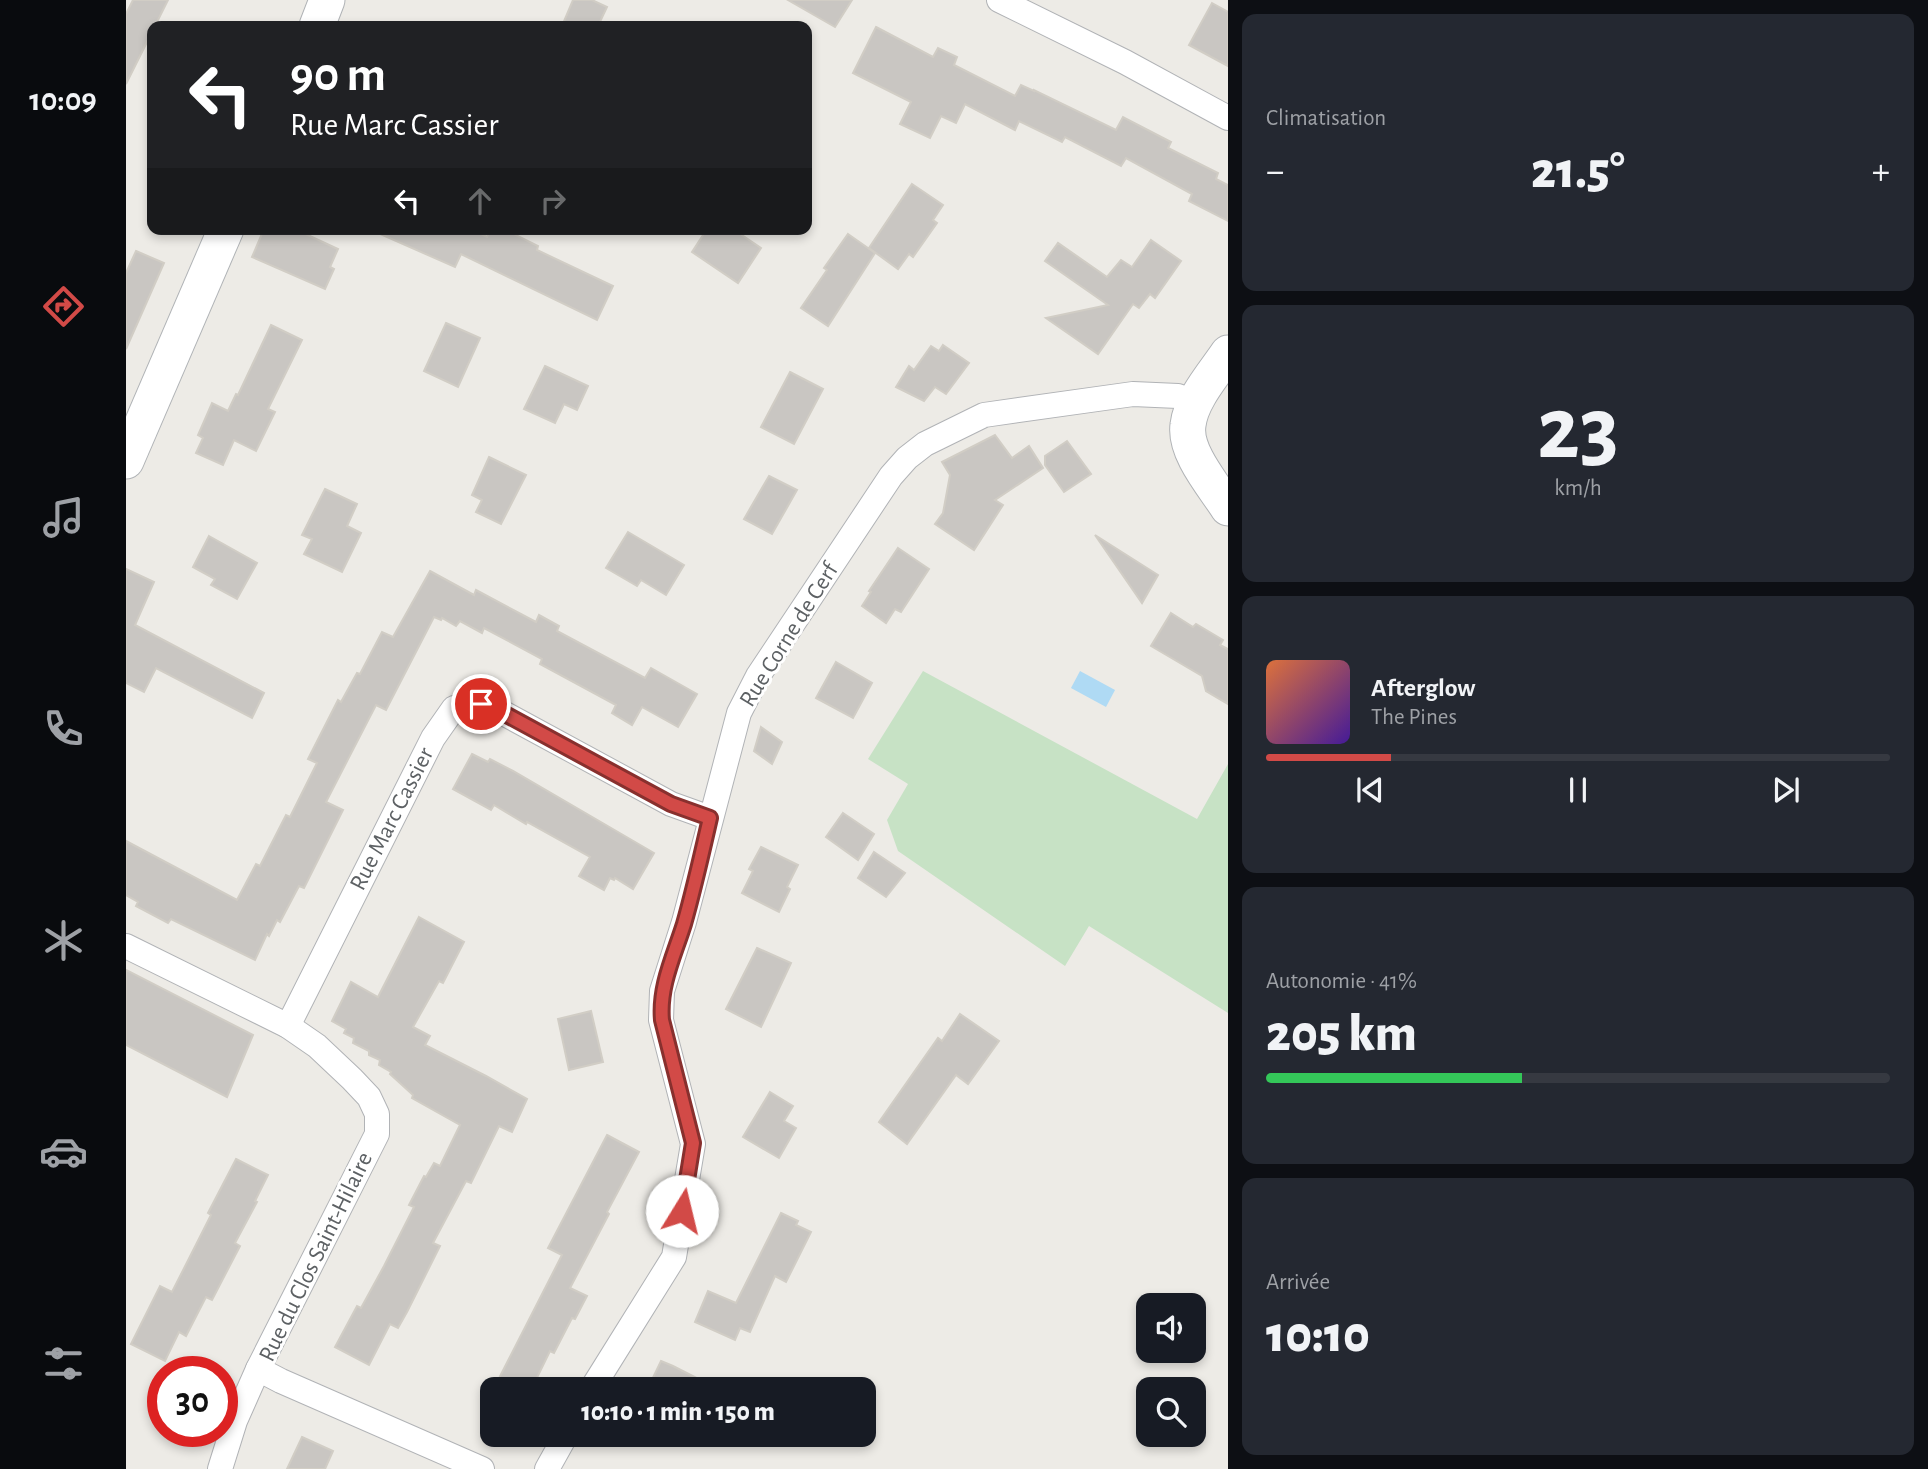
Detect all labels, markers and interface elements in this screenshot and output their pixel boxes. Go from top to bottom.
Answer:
icon: left [175,49,266,140]
text: 90 m [290,51,386,100]
text: 10:09 [29,84,97,116]
text: Climatisation [1266,107,1386,130]
text: Rue Marc Cassier [290,109,499,141]
text: 21.5° [1531,145,1625,197]
text: − [1266,153,1284,191]
text: + [1872,153,1890,191]
icon: left [388,182,426,220]
icon: ahead [461,182,499,220]
icon: right [534,182,572,220]
icon: directions [39,282,88,331]
text: 23 [1537,384,1619,475]
text: km/h [1554,477,1602,500]
icon: music [39,493,88,542]
street label: Rue Corne de Cerf [735,557,844,711]
pin [451,674,511,734]
text: Afterglow [1371,675,1475,701]
icon: arrive [462,685,500,723]
icon: phone [39,704,88,753]
text: The Pines [1371,706,1457,729]
street label: Rue Marc Cassier [346,744,438,894]
icon: previous [1351,771,1389,809]
icon: pause [1559,771,1597,809]
icon: next [1767,771,1805,809]
icon: climate [39,916,88,965]
text: Autonomie · 41% [1266,970,1417,993]
text: 205 km [1266,1008,1417,1060]
icon: car [39,1127,88,1176]
street label: Rue du Clos Saint-Hilaire [255,1149,377,1365]
position arrow [645,1174,719,1248]
text: Arrivée [1266,1271,1330,1294]
map controls [1136,1293,1206,1447]
button: sound [1136,1293,1206,1363]
text: 10:10 [1266,1309,1370,1361]
icon: filters [39,1339,88,1388]
speed limit sign: 30 [147,1356,238,1447]
button: search [1136,1377,1206,1447]
text: 10:10 · 1 min · 150 m [581,1399,775,1425]

